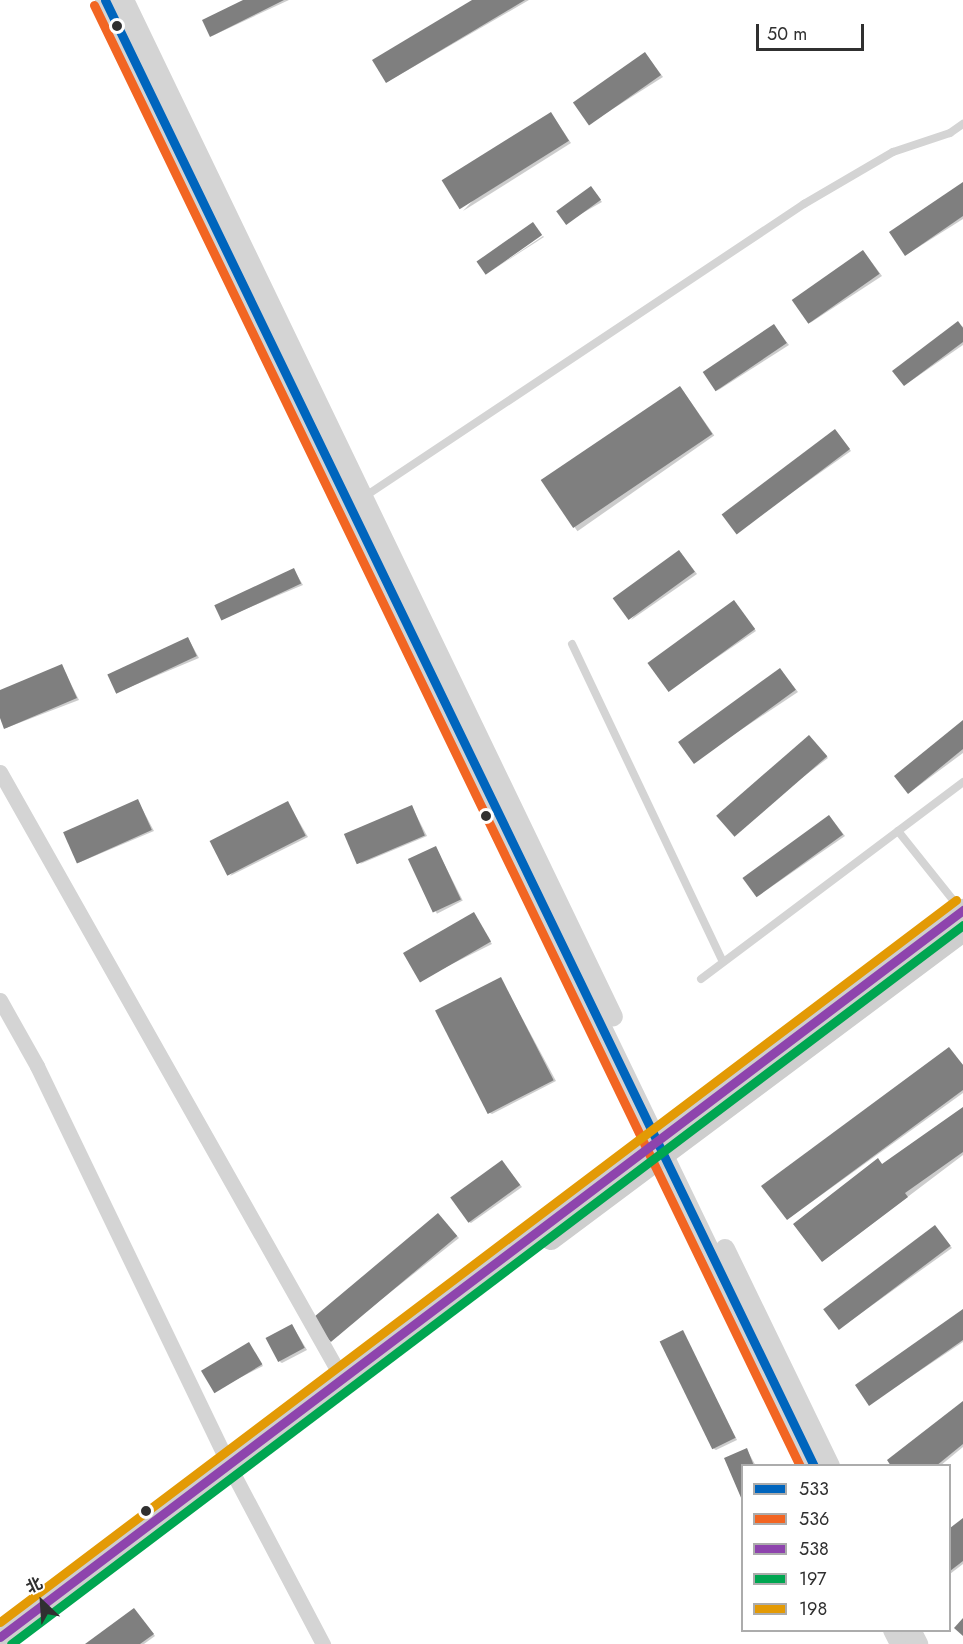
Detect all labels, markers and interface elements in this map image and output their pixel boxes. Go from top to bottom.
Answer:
scale bar [759,12,867,50]
unlabelled marker [111,20,123,32]
text: 50 m [767,21,807,47]
unlabelled marker [480,810,492,822]
legend [741,1464,951,1632]
text: 533 [799,1476,829,1502]
unlabelled marker [140,1505,152,1517]
text: 536 [799,1506,829,1532]
text: 538 [799,1536,829,1562]
text: 197 [799,1566,826,1592]
text: 北 [22,1571,46,1599]
north arrow [12,1572,72,1632]
text: 198 [799,1596,827,1622]

